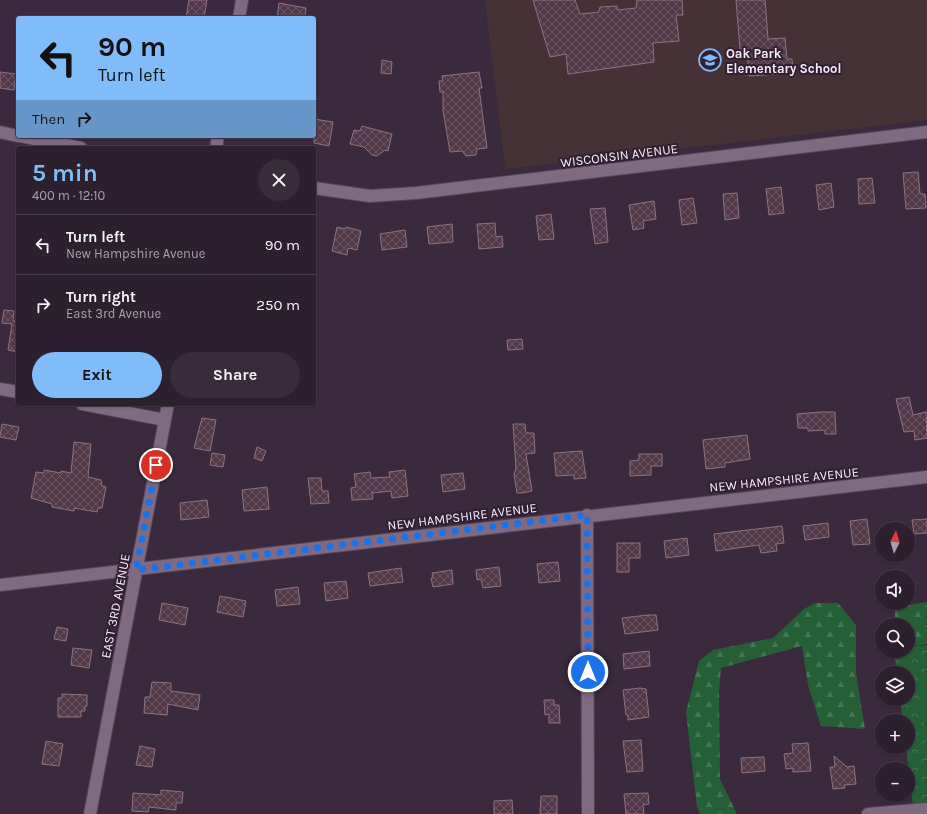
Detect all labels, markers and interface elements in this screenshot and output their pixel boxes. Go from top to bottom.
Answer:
text: 90 m [98,30,166,63]
icon: left [32,32,84,84]
place label: Oak Park Elementary School [726,46,841,76]
school or university icon: Oak Park Elementary School [697,47,723,73]
text: Turn left [98,64,166,86]
icon: right [73,108,95,130]
text: Then [32,110,65,128]
street label: WISCONSIN AVENUE [559,141,679,170]
text: 5 min [32,159,98,187]
button: close [258,159,300,201]
text: 400 m · 12:10 [32,188,105,203]
text: Turn left [66,228,125,246]
icon: left [32,234,54,256]
text: 90 m [265,236,300,254]
text: New Hampshire Avenue [66,246,205,261]
text: Turn right [66,288,136,306]
icon: right [32,294,54,316]
text: 250 m [256,296,300,314]
text: East 3rd Avenue [66,306,161,321]
button: Exit [32,352,162,398]
button: Share [170,352,300,398]
pin [139,448,173,482]
icon: arrive [145,454,167,476]
street label: NEW HAMPSHIRE AVENUE [709,464,860,495]
street label: NEW HAMPSHIRE AVENUE [387,500,538,533]
north arrow [875,522,915,562]
map controls [875,522,915,802]
street label: EAST 3RD AVENUE [98,553,133,660]
button: sound [875,570,915,610]
button: search [875,618,915,658]
position arrow [567,651,609,693]
button: layers [875,666,915,706]
button: + [875,714,915,754]
button: − [875,762,915,802]

